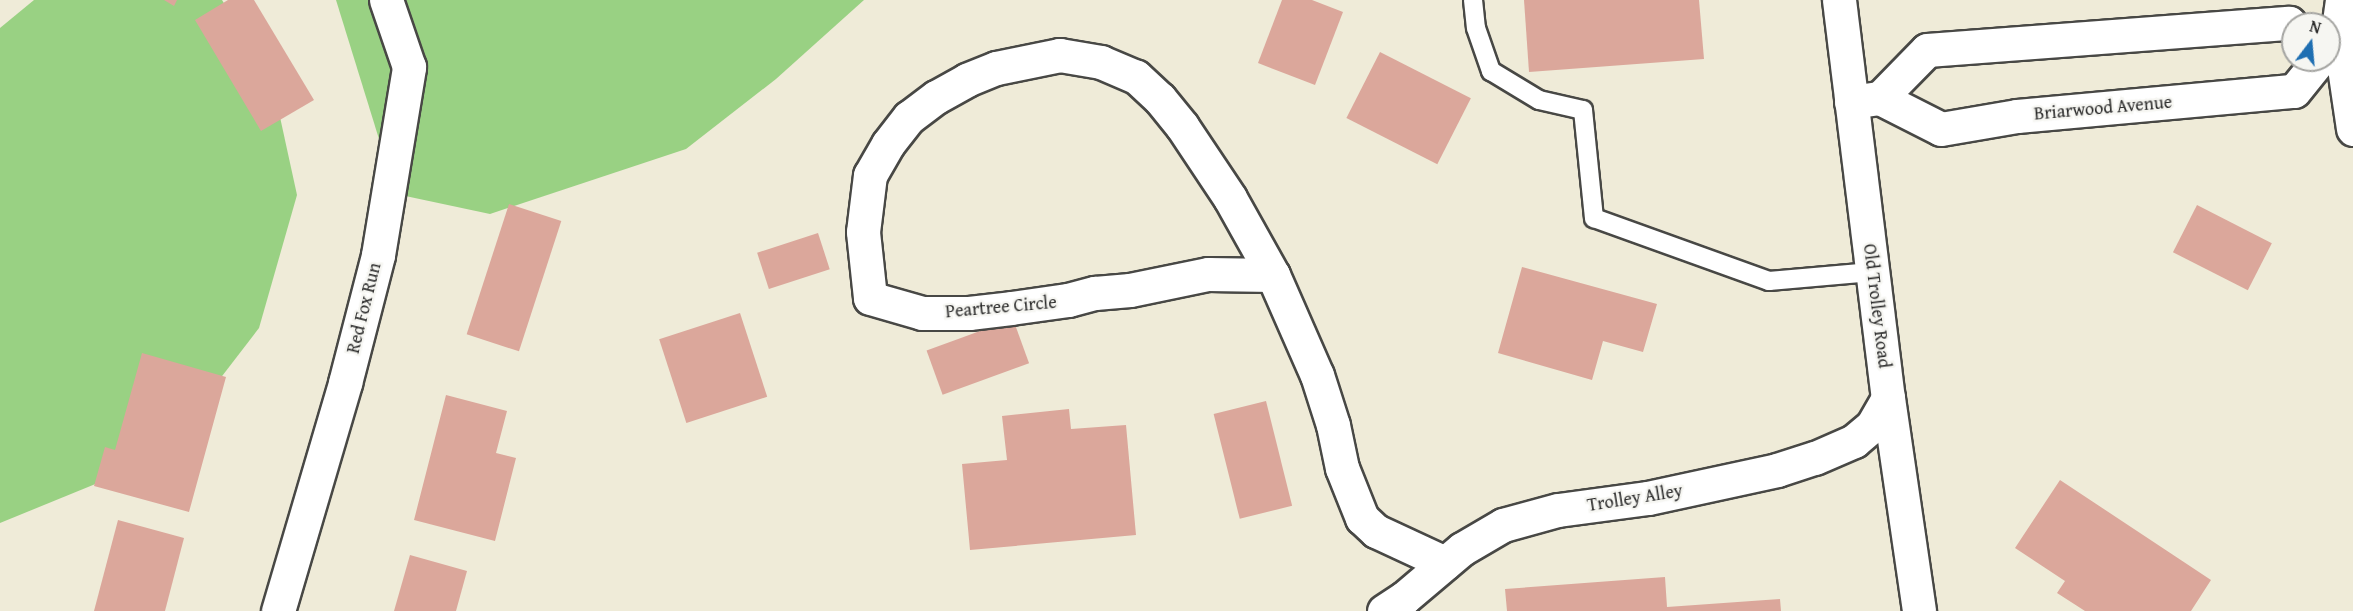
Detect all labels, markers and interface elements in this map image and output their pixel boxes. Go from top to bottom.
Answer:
north arrow [2281,12,2341,72]
text: N [2307,14,2324,40]
street label: Briarwood Avenue [2033,91,2173,125]
street label: Old Trolley Road [1859,243,1895,369]
street label: Red Fox Run [342,260,386,356]
street label: Peartree Circle [944,291,1058,323]
street label: Trolley Alley [1586,480,1684,516]

